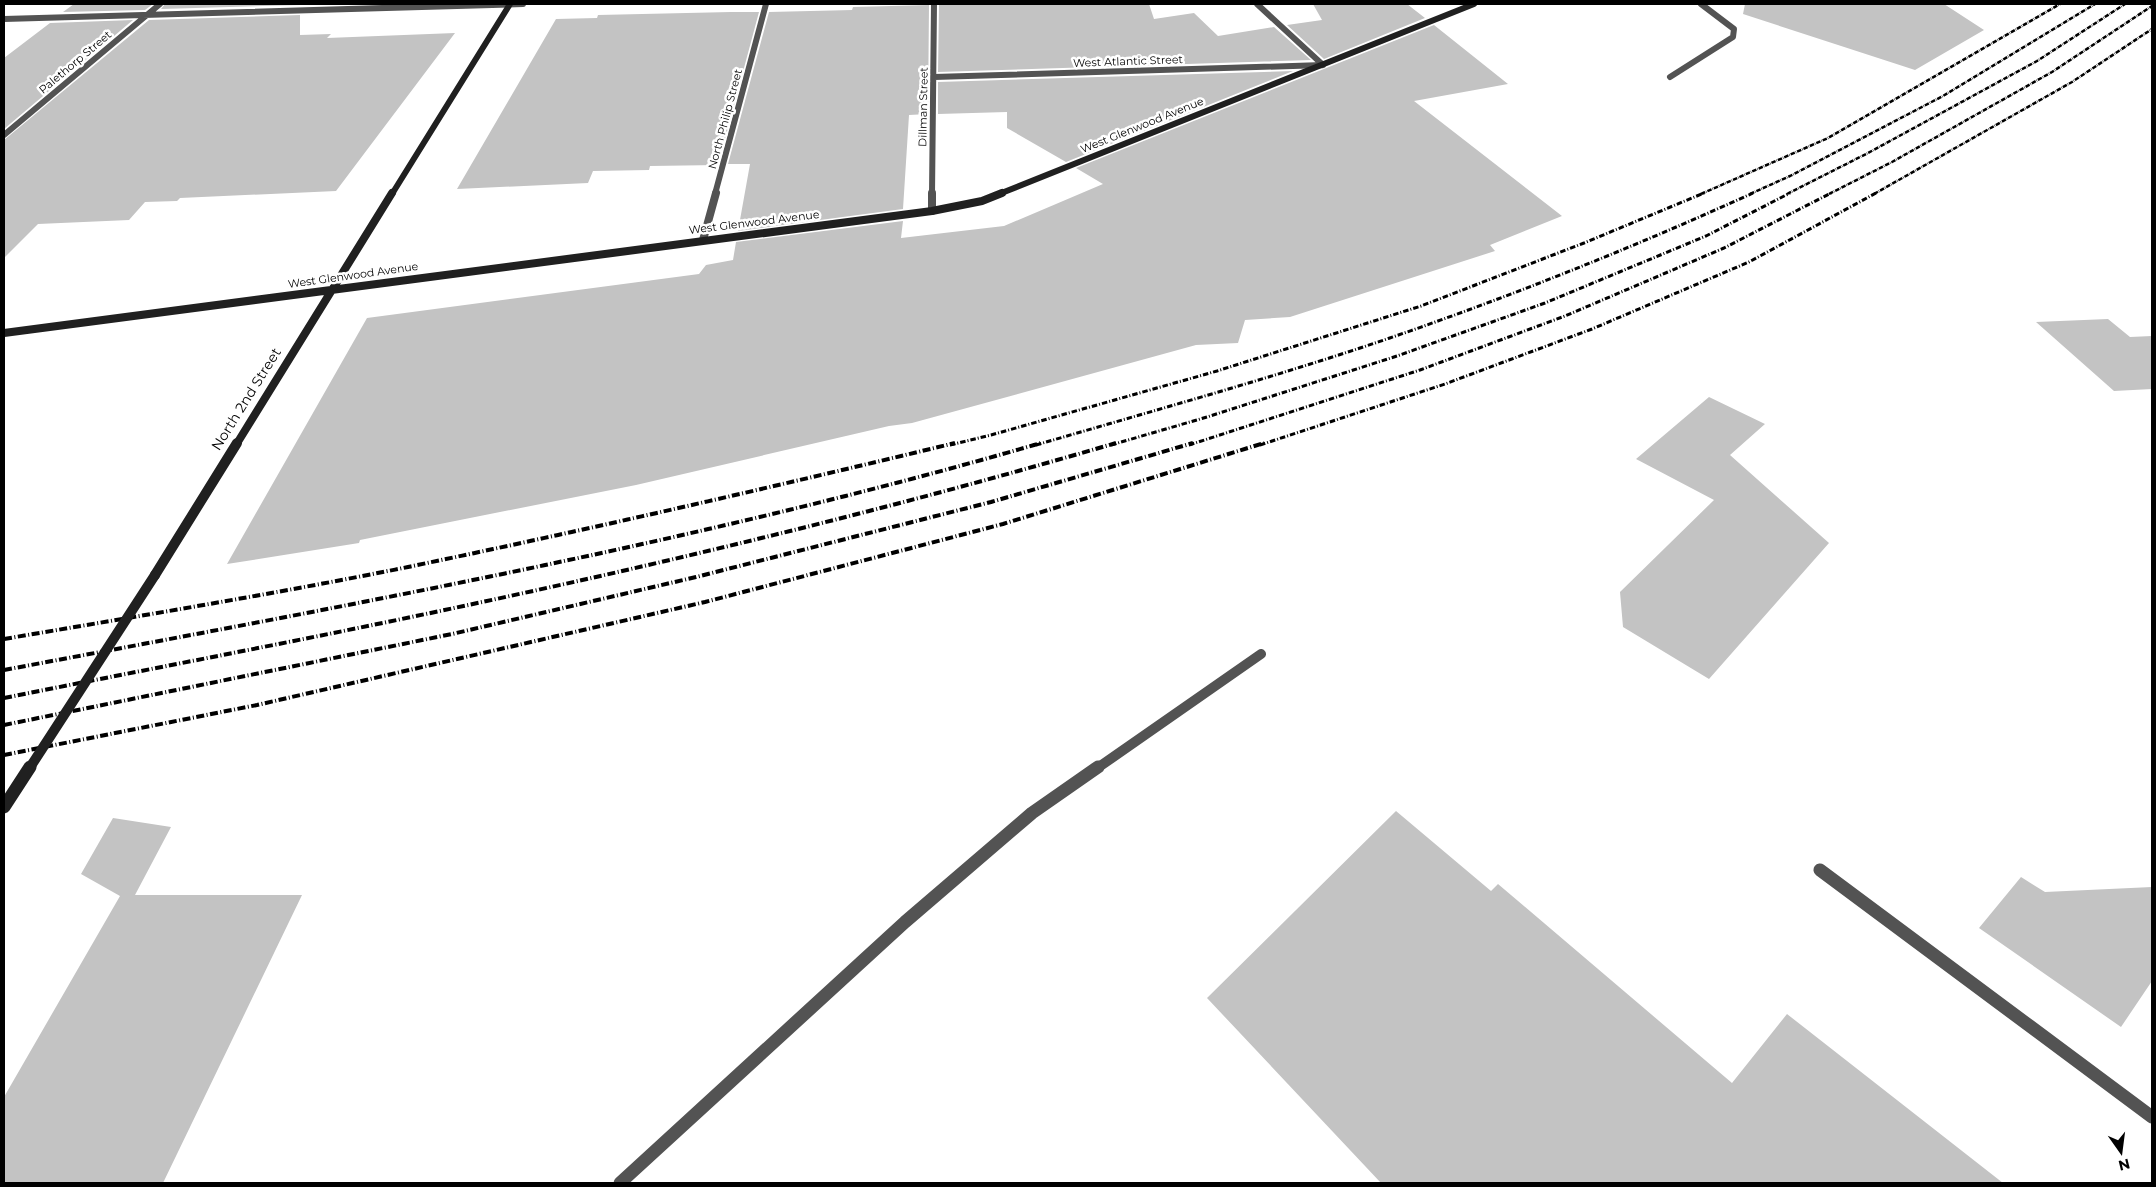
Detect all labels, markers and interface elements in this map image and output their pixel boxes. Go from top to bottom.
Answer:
street label: Palethorp Street [36,27,115,96]
street label: West Atlantic Street [1073,52,1184,70]
street label: North Philip Street [705,67,745,171]
street label: Dillman Street [915,67,931,147]
street label: West Glenwood Avenue [1078,94,1206,156]
street label: West Glenwood Avenue [688,207,820,237]
street label: West Glenwood Avenue [287,259,419,291]
street label: North 2nd Street [207,344,285,454]
north arrow [2096,1127,2146,1177]
text: N [2116,1155,2132,1175]

